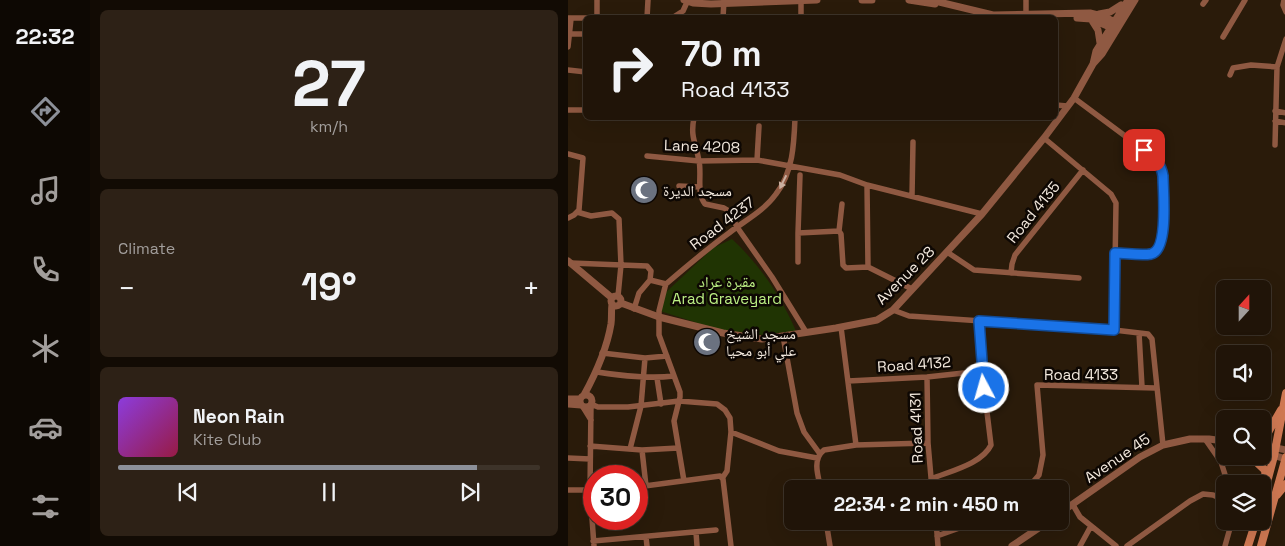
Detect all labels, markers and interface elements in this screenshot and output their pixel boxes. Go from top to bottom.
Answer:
text: 22:32 [15,22,75,50]
text: 70 m [681,32,762,76]
icon: right [598,35,663,100]
text: 27 [292,42,366,125]
text: Road 4133 [681,75,790,103]
icon: directions [28,94,63,129]
text: km/h [310,116,348,137]
pin [1123,129,1165,171]
street label: Lane 4208 [664,135,740,157]
icon: arrive [1130,136,1158,164]
icon: music [28,173,63,208]
mosque icon: مسجد الديرة [629,175,659,205]
one-way arrow [779,175,787,189]
street label: Road 4135 [1002,177,1064,247]
place label: مسجد الديرة [663,181,732,200]
street label: Road 4237 [686,192,758,254]
text: Climate [118,238,175,259]
street label: Avenue 28 [872,242,938,308]
icon: phone [28,252,63,287]
text: 19° [301,263,357,311]
text: − [118,270,135,306]
text: + [523,270,540,306]
park label: مقبرة عراد Arad Graveyard [672,272,782,308]
north arrow [1216,280,1270,335]
map controls [1216,280,1271,530]
place label: مسجد الشيخ علي أبو محيا [726,324,796,362]
mosque icon: مسجد الشيخ علي أبو محيا [692,327,722,357]
icon: climate [28,331,63,366]
button: sound [1216,345,1271,400]
street label: Road 4132 [876,352,952,376]
position arrow [957,361,1009,413]
street label: Road 4133 [1044,365,1118,384]
street label: Road 4131 [905,392,927,464]
text: Neon Rain [193,404,285,429]
icon: car [28,410,63,445]
button: search [1216,410,1271,465]
text: Kite Club [193,429,262,450]
street label: Avenue 45 [1081,429,1153,487]
speed limit sign: 30 [583,465,648,530]
button: layers [1216,475,1271,530]
icon: previous [174,478,202,506]
icon: pause [315,478,343,506]
icon: next [456,478,484,506]
icon: filters [28,489,63,524]
text: 22:34 · 2 min · 450 m [834,492,1019,517]

